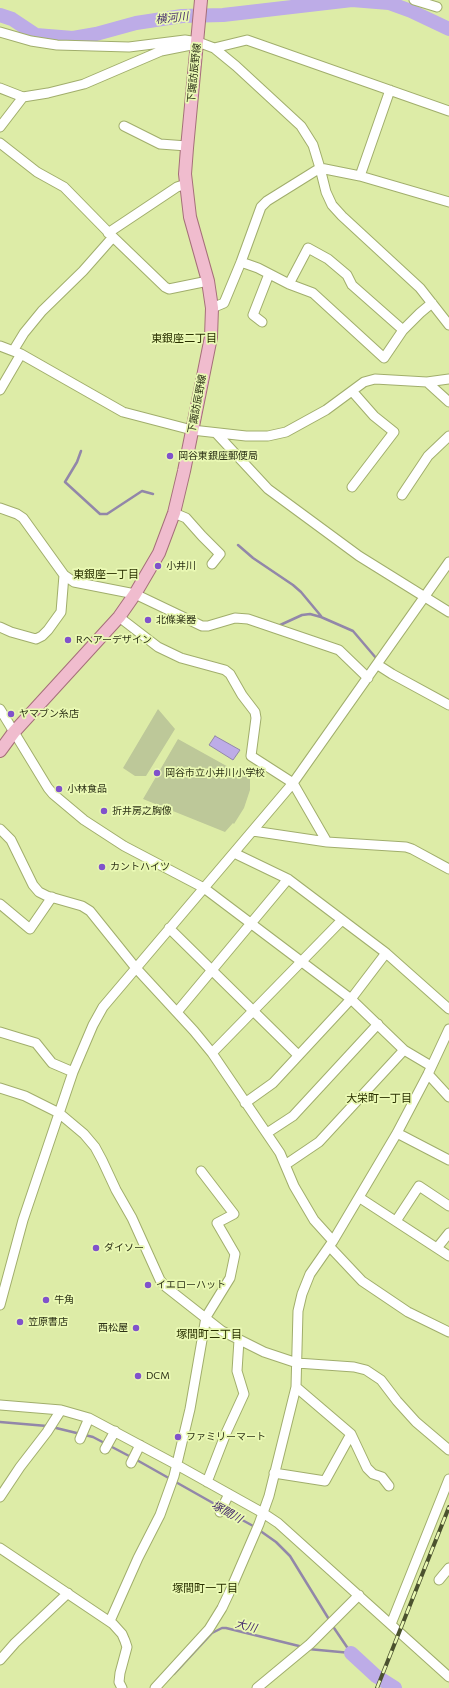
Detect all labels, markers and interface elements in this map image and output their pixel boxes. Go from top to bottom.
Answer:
water label: 横河川 [155,10,189,26]
street label: 下諏訪辰野線 [185,43,203,103]
district label: 東銀座二丁目 [151,331,217,345]
street label: 下諏訪辰野線 [185,373,209,435]
place label: 岡谷東銀座郵便局 [178,450,258,462]
marker: 岡谷東銀座郵便局 [165,451,175,461]
place label: 小井川 [166,560,196,572]
marker: 小井川 [153,561,163,571]
district label: 東銀座一丁目 [73,567,139,581]
place label: 北條楽器 [156,614,196,626]
marker: 北條楽器 [143,615,153,625]
place label: Rヘアーデザイン [76,634,152,646]
marker: Rヘアーデザイン [63,635,73,645]
place label: ヤマブン糸店 [19,708,79,720]
marker: ヤマブン糸店 [6,709,16,719]
place label: 岡谷市立小井川小学校 [165,767,265,779]
marker: 岡谷市立小井川小学校 [152,768,162,778]
place label: 小林食品 [67,783,107,795]
marker: 小林食品 [54,784,64,794]
place label: 折井房之胸像 [112,805,172,817]
marker: 折井房之胸像 [99,806,109,816]
place label: カントハイツ [110,861,170,873]
marker: カントハイツ [97,862,107,872]
district label: 大栄町一丁目 [346,1091,412,1105]
place label: ダイソー [104,1242,144,1254]
marker: ダイソー [91,1243,101,1253]
place label: イエローハット [156,1279,226,1291]
marker: イエローハット [143,1280,153,1290]
place label: 牛角 [54,1294,74,1306]
marker: 牛角 [41,1295,51,1305]
place label: 笠原書店 [28,1316,68,1328]
marker: 笠原書店 [15,1317,25,1327]
place label: 西松屋 [98,1322,128,1334]
marker: 西松屋 [131,1323,141,1333]
district label: 塚間町二丁目 [176,1327,242,1341]
place label: DCM [146,1370,170,1382]
marker: DCM [133,1371,143,1381]
place label: ファミリーマート [186,1431,266,1443]
marker: ファミリーマート [173,1432,183,1442]
water label: 塚間川 [209,1498,245,1526]
district label: 塚間町一丁目 [172,1581,238,1595]
water label: 大川 [234,1617,258,1635]

